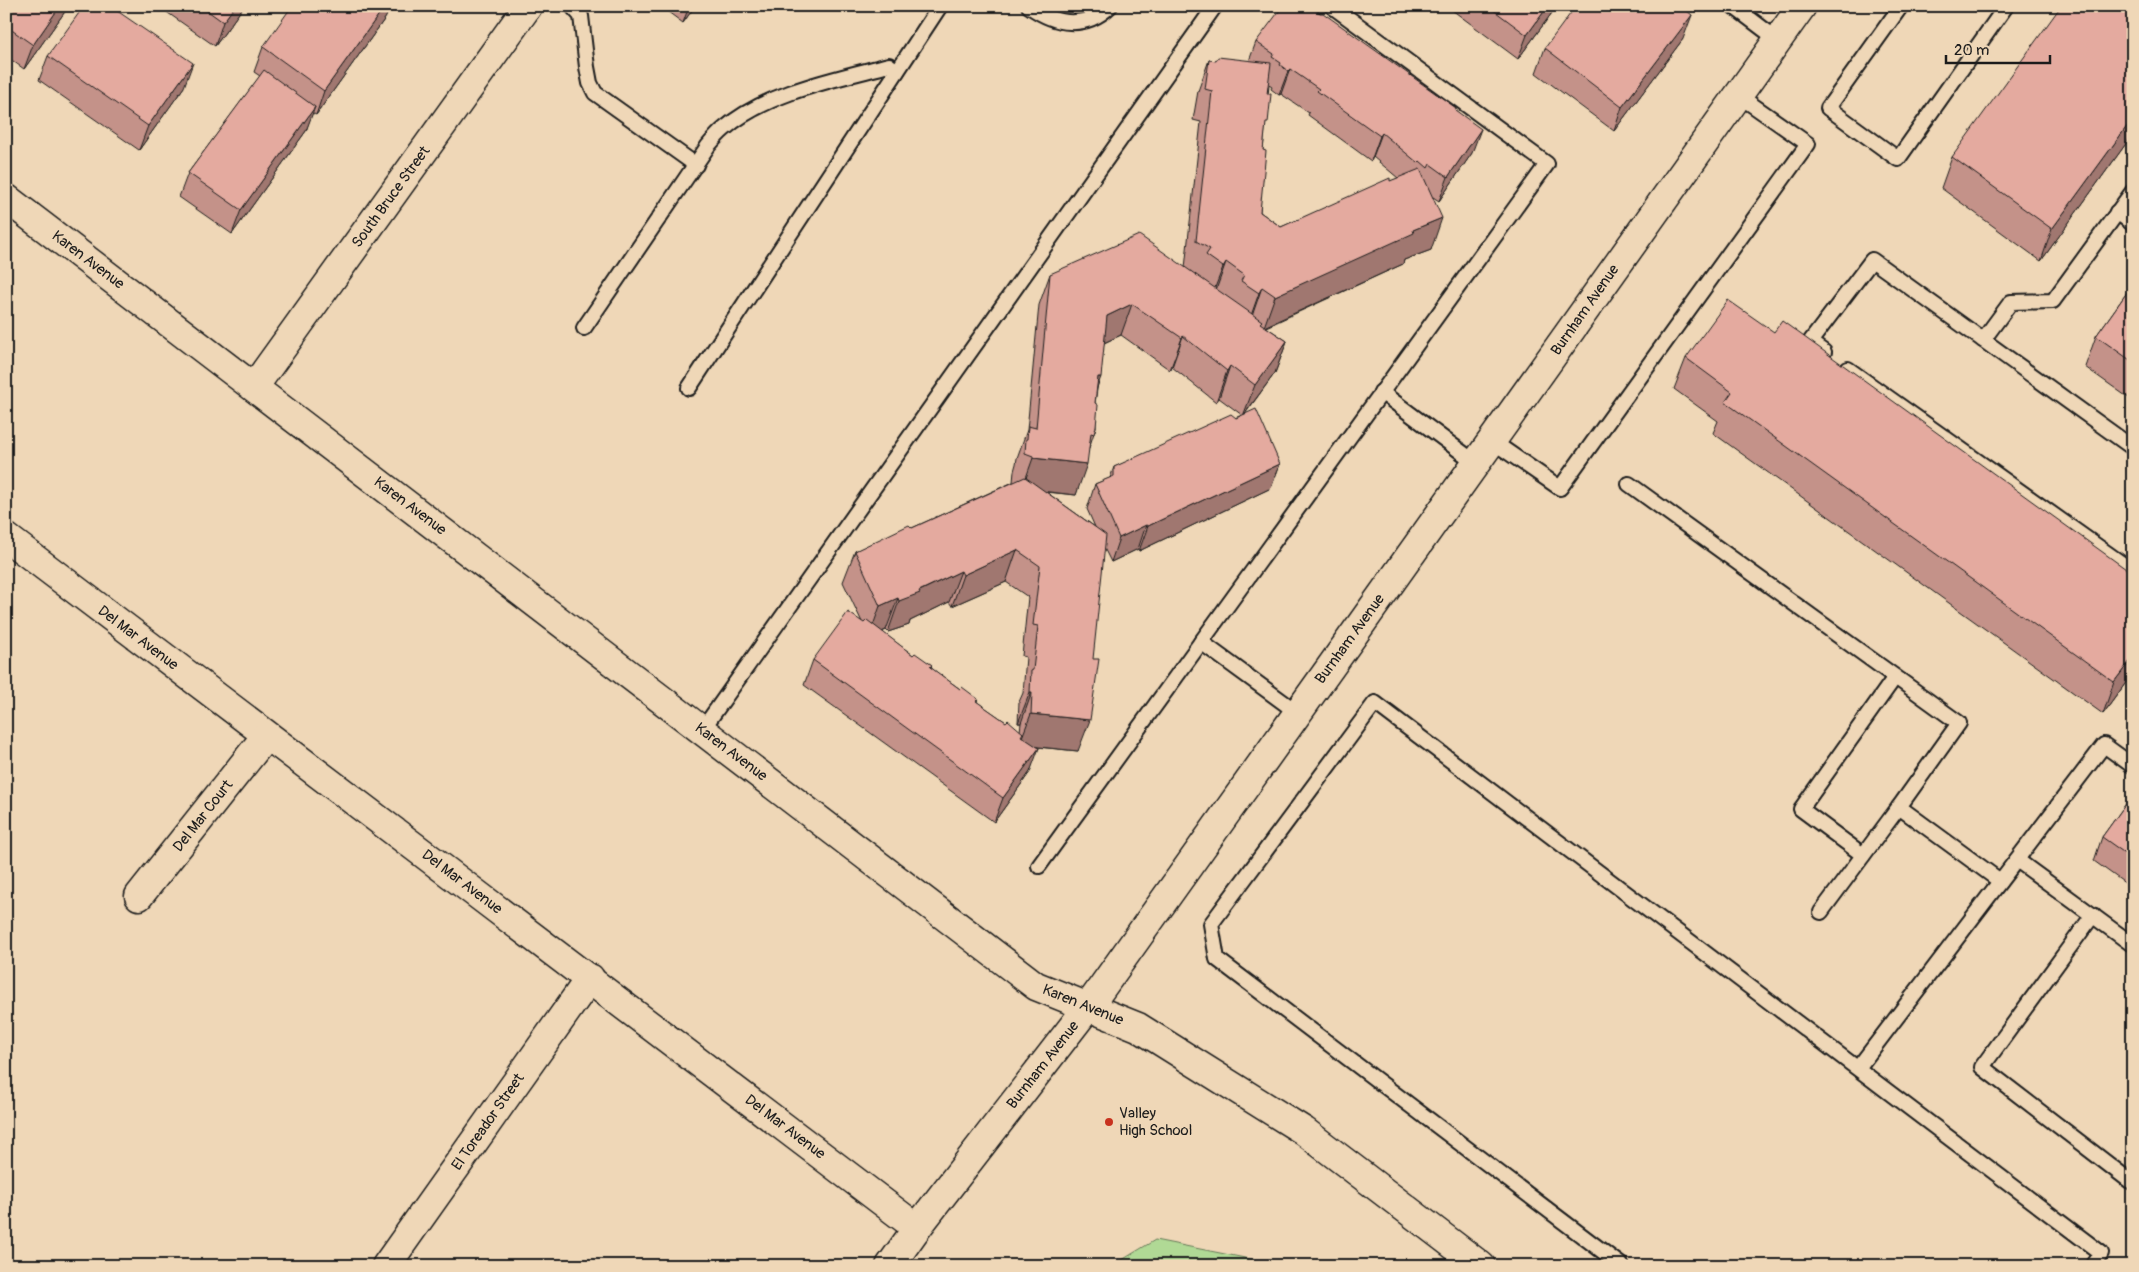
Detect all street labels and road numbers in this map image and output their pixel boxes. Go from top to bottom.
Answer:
street label: South Bruce Street [348,142,435,252]
street label: Karen Avenue [48,227,129,294]
street label: Burnham Avenue [1547,260,1624,359]
street label: Karen Avenue [370,473,451,540]
street label: Burnham Avenue [1311,590,1389,688]
street label: Del Mar Avenue [94,601,183,675]
street label: Karen Avenue [691,719,772,786]
street label: Del Mar Court [169,775,238,856]
street label: Del Mar Avenue [418,845,507,919]
street label: Karen Avenue [1040,980,1127,1030]
street label: Burnham Avenue [1003,1017,1084,1113]
street label: El Toreador Street [447,1069,529,1174]
street label: Del Mar Avenue [741,1090,830,1164]

